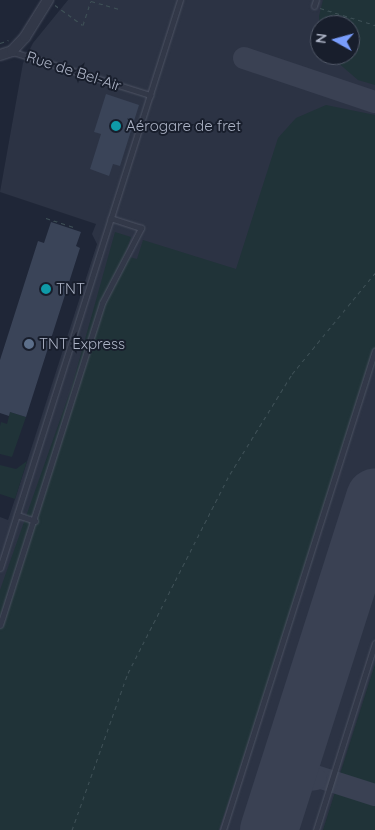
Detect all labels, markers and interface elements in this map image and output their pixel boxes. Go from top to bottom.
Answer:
north arrow [310,15,360,65]
text: N [312,32,331,45]
street label: Rue de Bel-Air [24,47,124,95]
place label: Aérogare de fret [126,117,241,135]
marker: Aérogare de fret [110,120,122,132]
place label: TNT [56,280,85,298]
marker: TNT [40,283,52,295]
place label: TNT Express [39,335,125,353]
marker: TNT Express [23,338,35,350]

